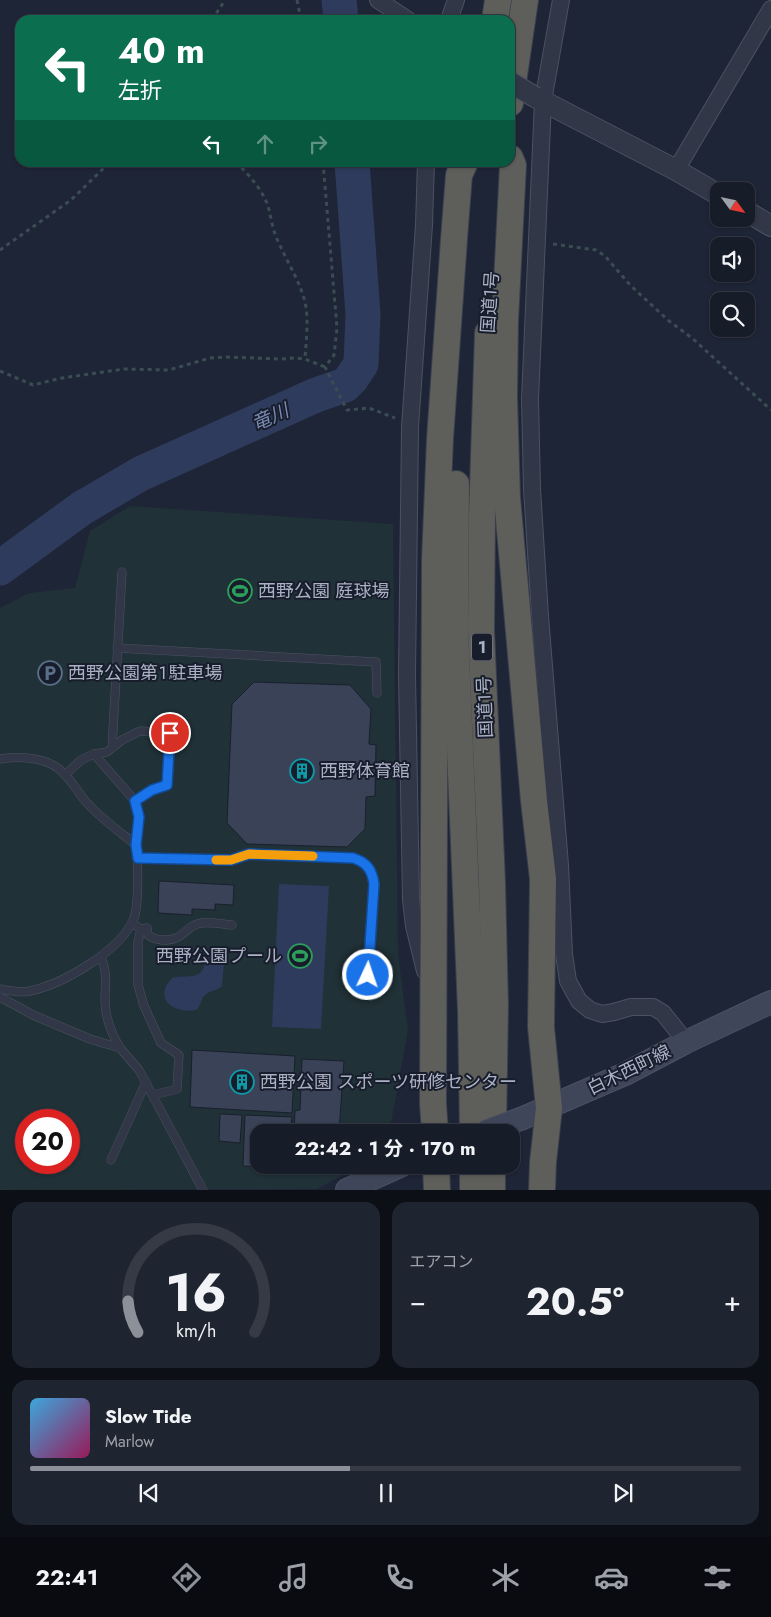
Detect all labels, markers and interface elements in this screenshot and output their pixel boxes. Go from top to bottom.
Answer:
text: 40 m [118,26,205,76]
icon: left [35,35,100,100]
text: 左折 [118,74,162,106]
icon: left [198,130,226,158]
icon: ahead [251,130,279,158]
icon: right [304,130,332,158]
north arrow [710,182,755,228]
map controls [710,182,755,337]
button: sound [710,237,755,282]
street label: 国道1号 [475,270,505,334]
button: search [710,292,755,337]
water label: 竜川 [247,396,295,437]
sports icon: 西野公園 庭球場 [227,578,253,604]
place label: 西野公園 庭球場 [258,578,389,604]
road number: 1 [472,634,492,660]
parking icon: 西野公園第１駐車場 [37,660,63,686]
place label: 西野公園第１駐車場 [68,660,222,686]
street label: 国道1号 [471,676,499,738]
pin [149,712,191,754]
icon: arrive [156,719,184,747]
building icon: 西野体育館 [289,758,315,784]
place label: 西野体育館 [320,758,410,784]
place label: 西野公園プール [156,943,282,969]
sports icon: 西野公園プール [287,943,313,969]
position arrow [341,948,393,1000]
street label: 白木西町線 [583,1039,675,1101]
building icon: 西野公園 スポーツ研修センター [229,1069,255,1095]
place label: 西野公園 スポーツ研修センター [260,1069,517,1095]
speed limit sign: 20 [15,1109,80,1174]
text: 22:42 · 1 分 · 170 m [294,1135,476,1162]
text: エアコン [410,1250,474,1273]
text: 16 [165,1255,226,1331]
text: 20.5° [526,1274,624,1329]
text: − [410,1281,426,1322]
text: + [724,1281,741,1322]
text: km/h [176,1318,216,1344]
text: Slow Tide [105,1403,192,1430]
text: Marlow [105,1430,154,1453]
icon: previous [135,1479,163,1507]
icon: pause [372,1479,400,1507]
icon: next [609,1479,637,1507]
icon: directions [169,1560,204,1595]
icon: music [276,1560,311,1595]
icon: phone [382,1560,417,1595]
icon: climate [488,1560,523,1595]
icon: car [594,1560,629,1595]
icon: filters [700,1560,735,1595]
text: 22:41 [36,1561,98,1593]

